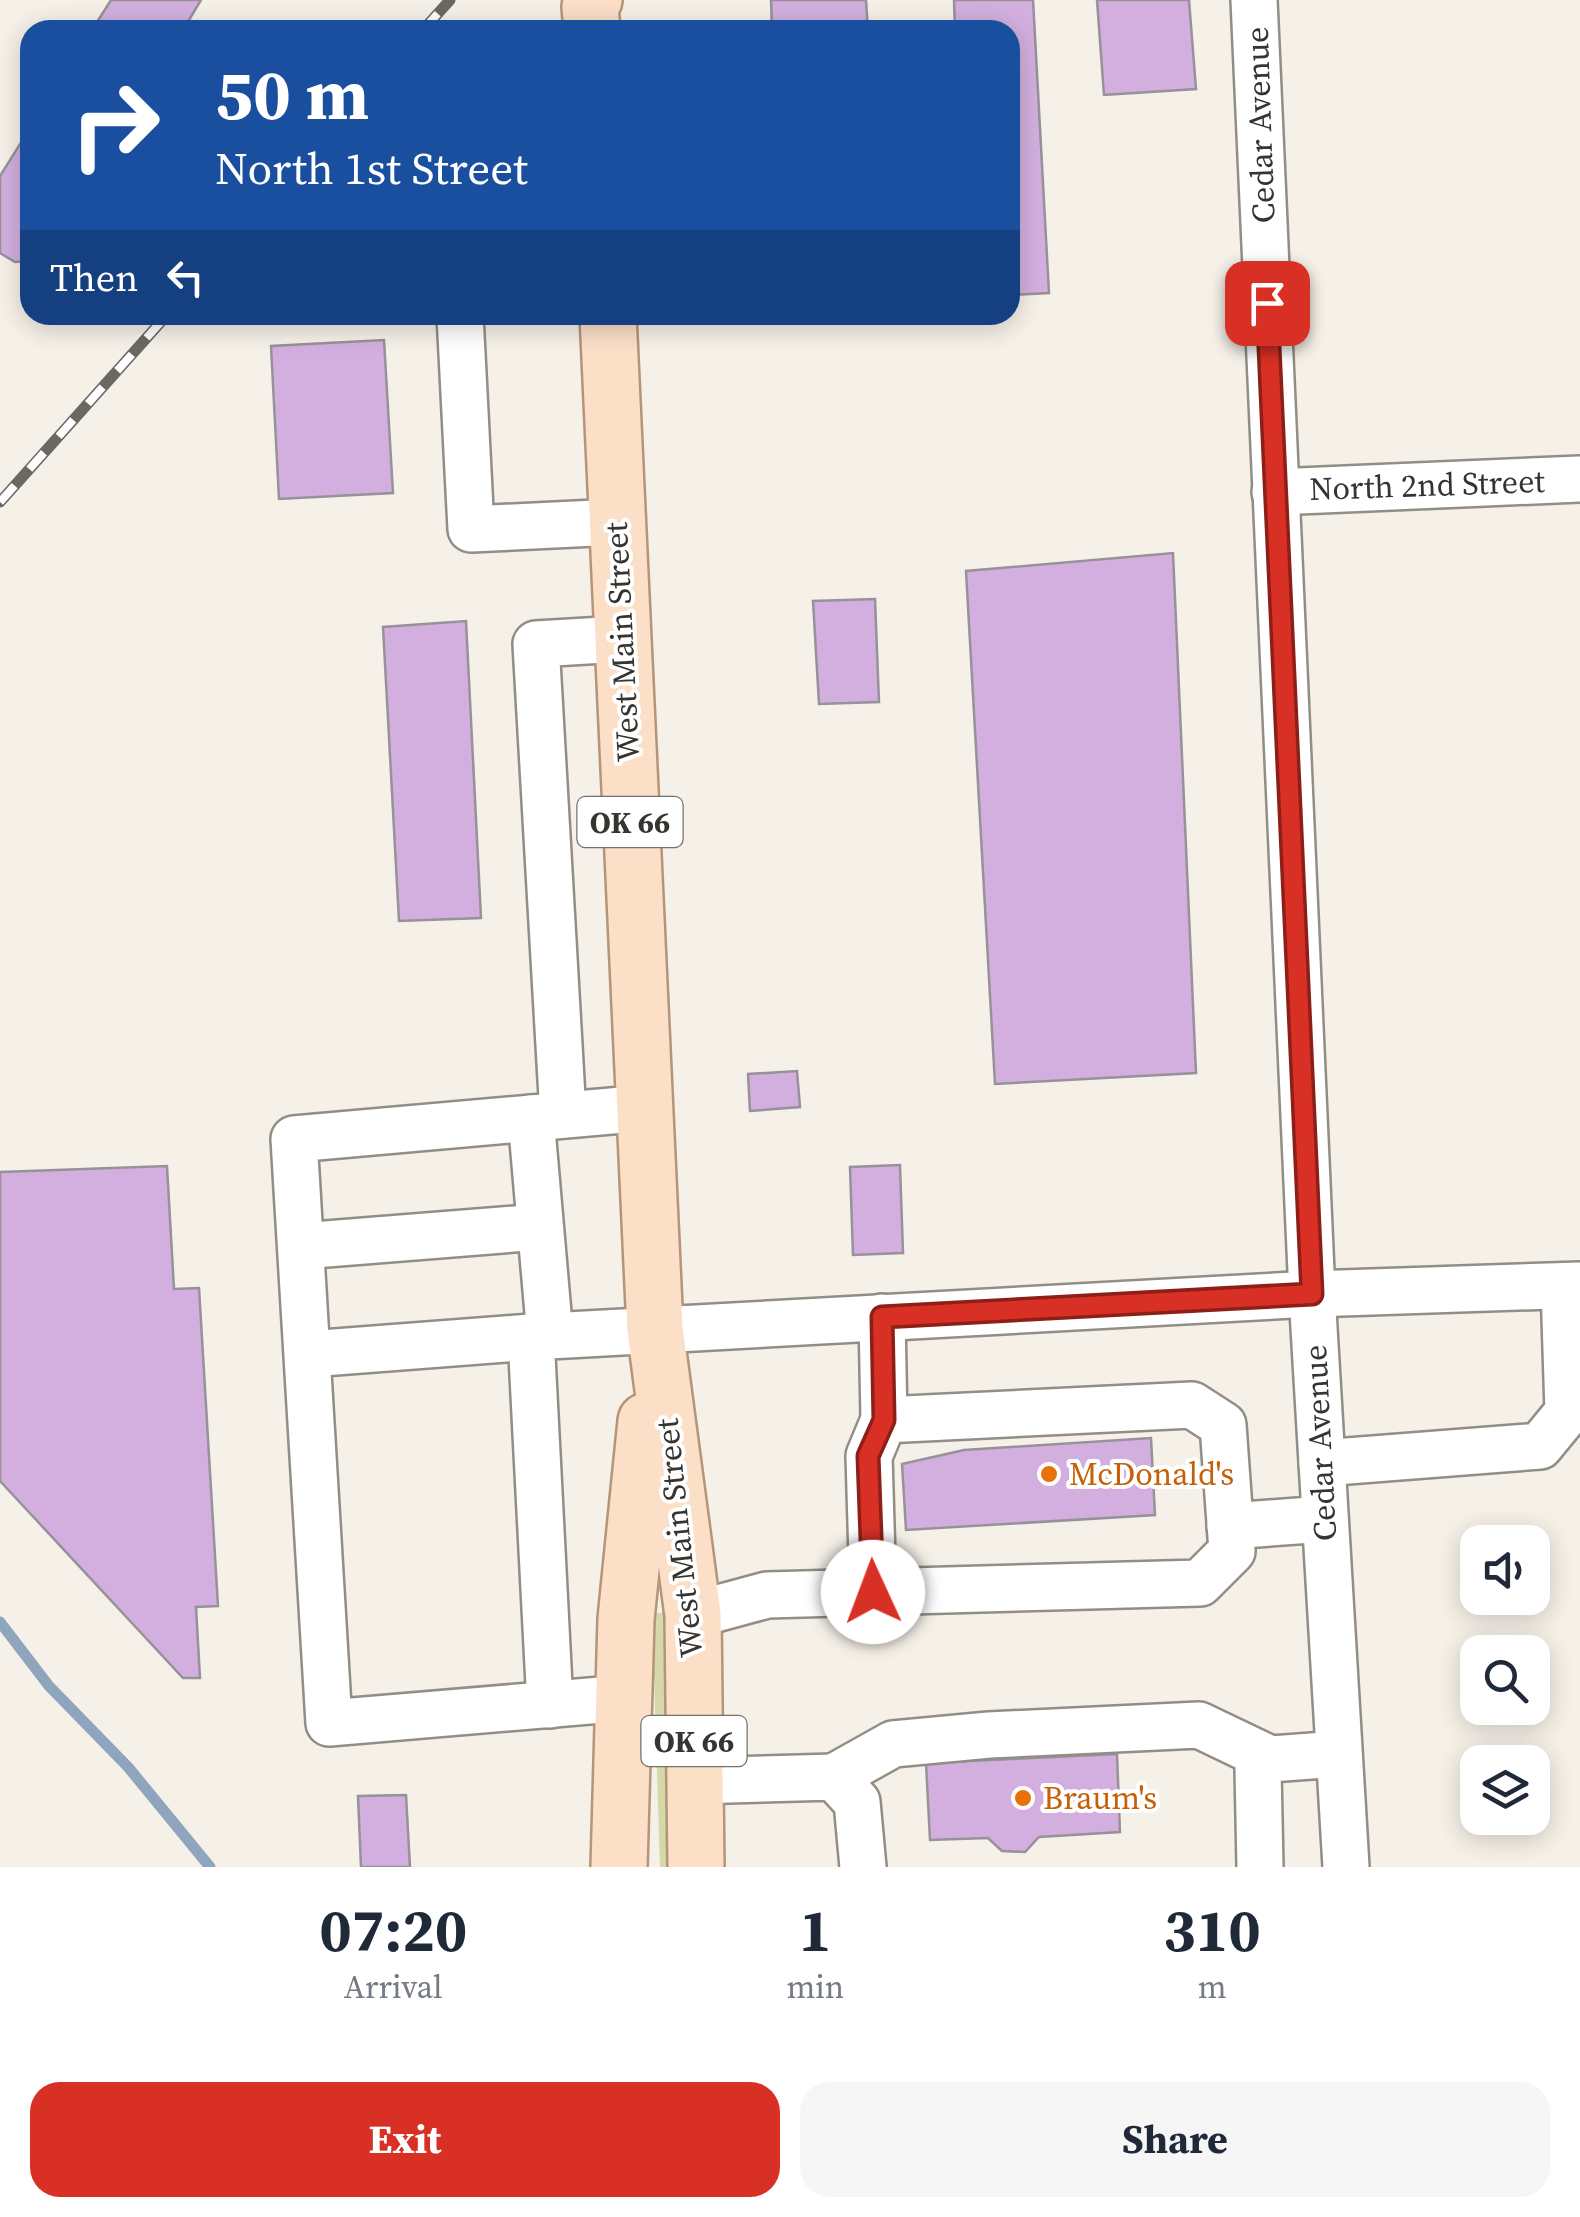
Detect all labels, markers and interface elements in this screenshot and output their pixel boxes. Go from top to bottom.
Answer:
street label: Cedar Avenue [1235,26,1285,224]
text: 50 m [215,46,369,142]
icon: right [50,60,180,190]
text: North 1st Street [215,137,528,199]
icon: left [158,250,213,305]
text: Then [50,252,138,304]
pin [1225,261,1310,346]
icon: arrive [1240,276,1295,331]
street label: North 2nd Street [1308,459,1546,511]
street label: West Main Street [594,520,650,763]
road number: OK 66 [578,797,682,847]
street label: Cedar Avenue [1293,1344,1347,1542]
street label: West Main Street [645,1416,713,1660]
place label: McDonald's [1069,1452,1234,1496]
marker: McDonald's [1038,1463,1060,1485]
map controls [1460,1525,1550,1835]
button: sound [1460,1525,1550,1615]
position arrow [821,1540,925,1644]
button: search [1460,1635,1550,1725]
road number: OK 66 [642,1716,746,1766]
button: layers [1460,1745,1550,1835]
place label: Braum's [1043,1776,1157,1820]
marker: Braum's [1012,1787,1034,1809]
text: 07:20 [319,1889,467,1971]
text: 1 [799,1889,832,1971]
text: 310 [1163,1889,1261,1971]
text: Arrival [344,1965,443,2009]
text: min [786,1965,844,2009]
text: m [1198,1965,1226,2009]
button: Exit [30,2082,780,2197]
button: Share [800,2082,1550,2197]

